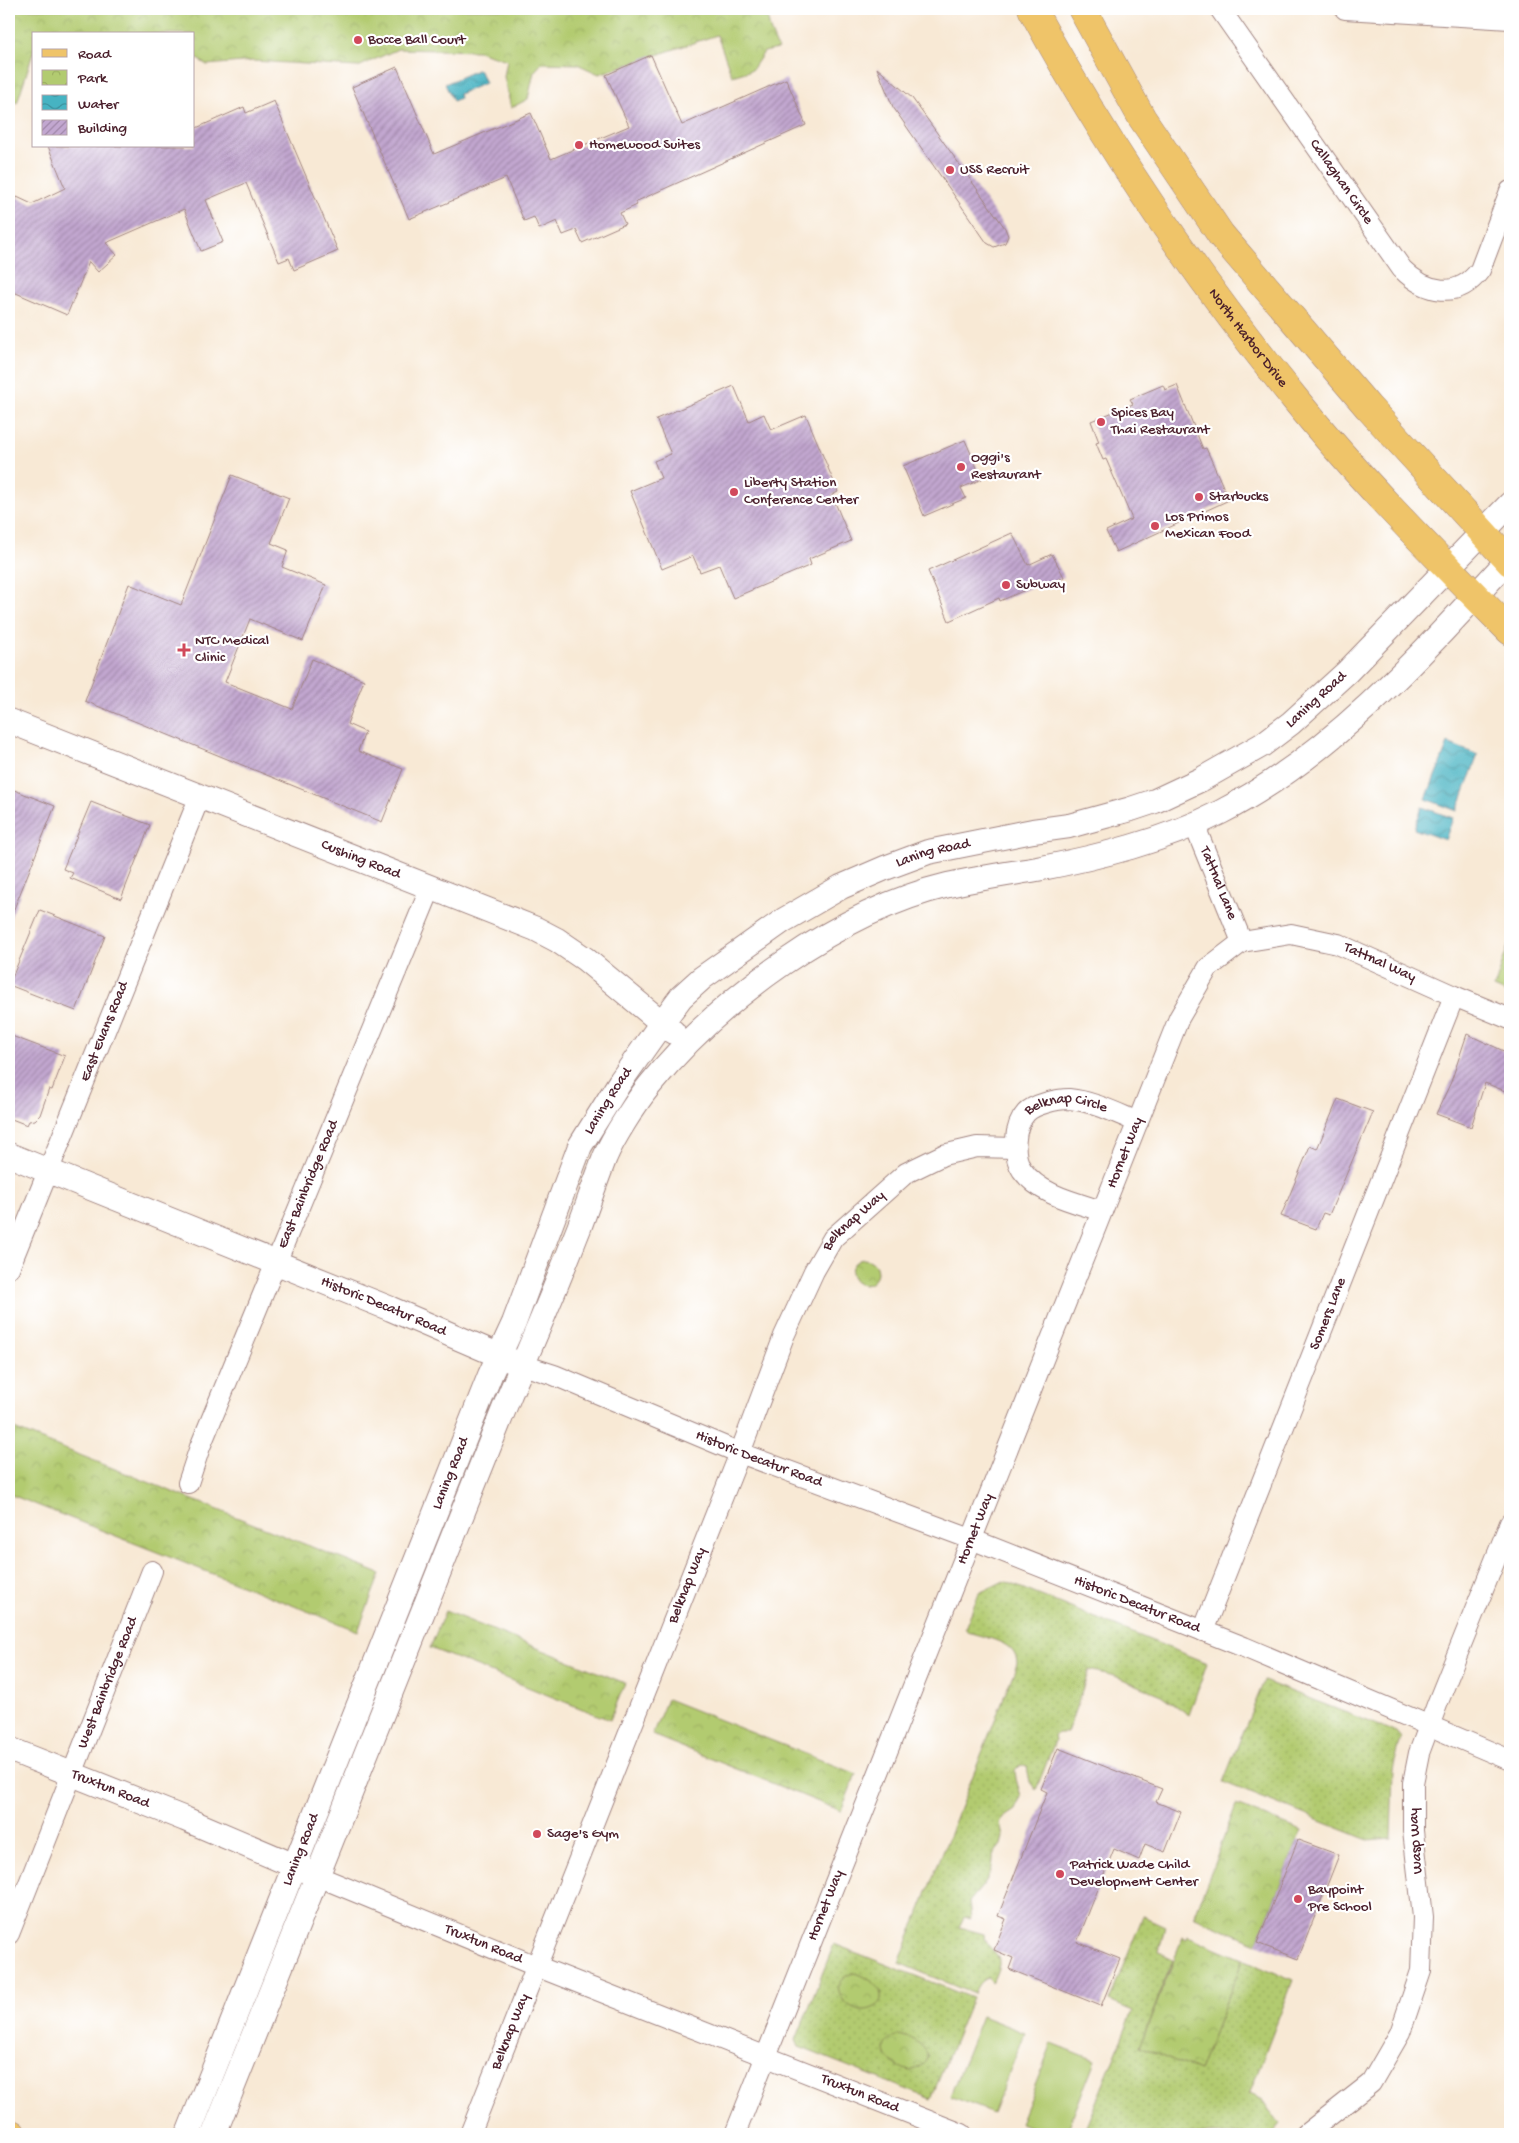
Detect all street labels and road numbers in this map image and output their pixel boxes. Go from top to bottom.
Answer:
street label: Callaghan Circle [1305,136,1377,228]
street label: North Harbor Drive [1204,285,1292,392]
street label: Laning Road [1282,667,1351,733]
street label: Laning Road [893,835,973,872]
street label: Cushing Road [318,836,404,884]
street label: Tattnal Lane [1195,843,1241,923]
street label: Tattnal Way [1340,938,1419,987]
street label: East Evans Road [76,978,133,1084]
street label: Laning Road [580,1063,637,1138]
street label: Belknap Circle [1020,1090,1110,1120]
street label: Hornet Way [1103,1114,1148,1191]
street label: East Bainbridge Road [274,1116,343,1251]
street label: Belknap Way [818,1186,889,1255]
street label: Historic Decatur Road [318,1273,450,1341]
street label: Somers Lane [1306,1275,1351,1353]
street label: Historic Decatur Road [693,1426,826,1492]
street label: Laning Road [428,1433,474,1512]
street label: Hornet Way [953,1491,998,1567]
street label: Belknap Way [664,1544,711,1627]
street label: Historic Decatur Road [1071,1571,1204,1638]
street label: West Bainbridge Road [74,1613,142,1751]
street label: Truxtun Road [68,1765,153,1813]
street label: Wasp Way [1405,1807,1427,1875]
street label: Laning Road [279,1810,324,1888]
street label: Hornet Way [804,1867,848,1943]
street label: Truxtun Road [441,1920,526,1969]
street label: Belknap Way [487,1991,534,2073]
street label: Truxtun Road [817,2070,903,2118]

